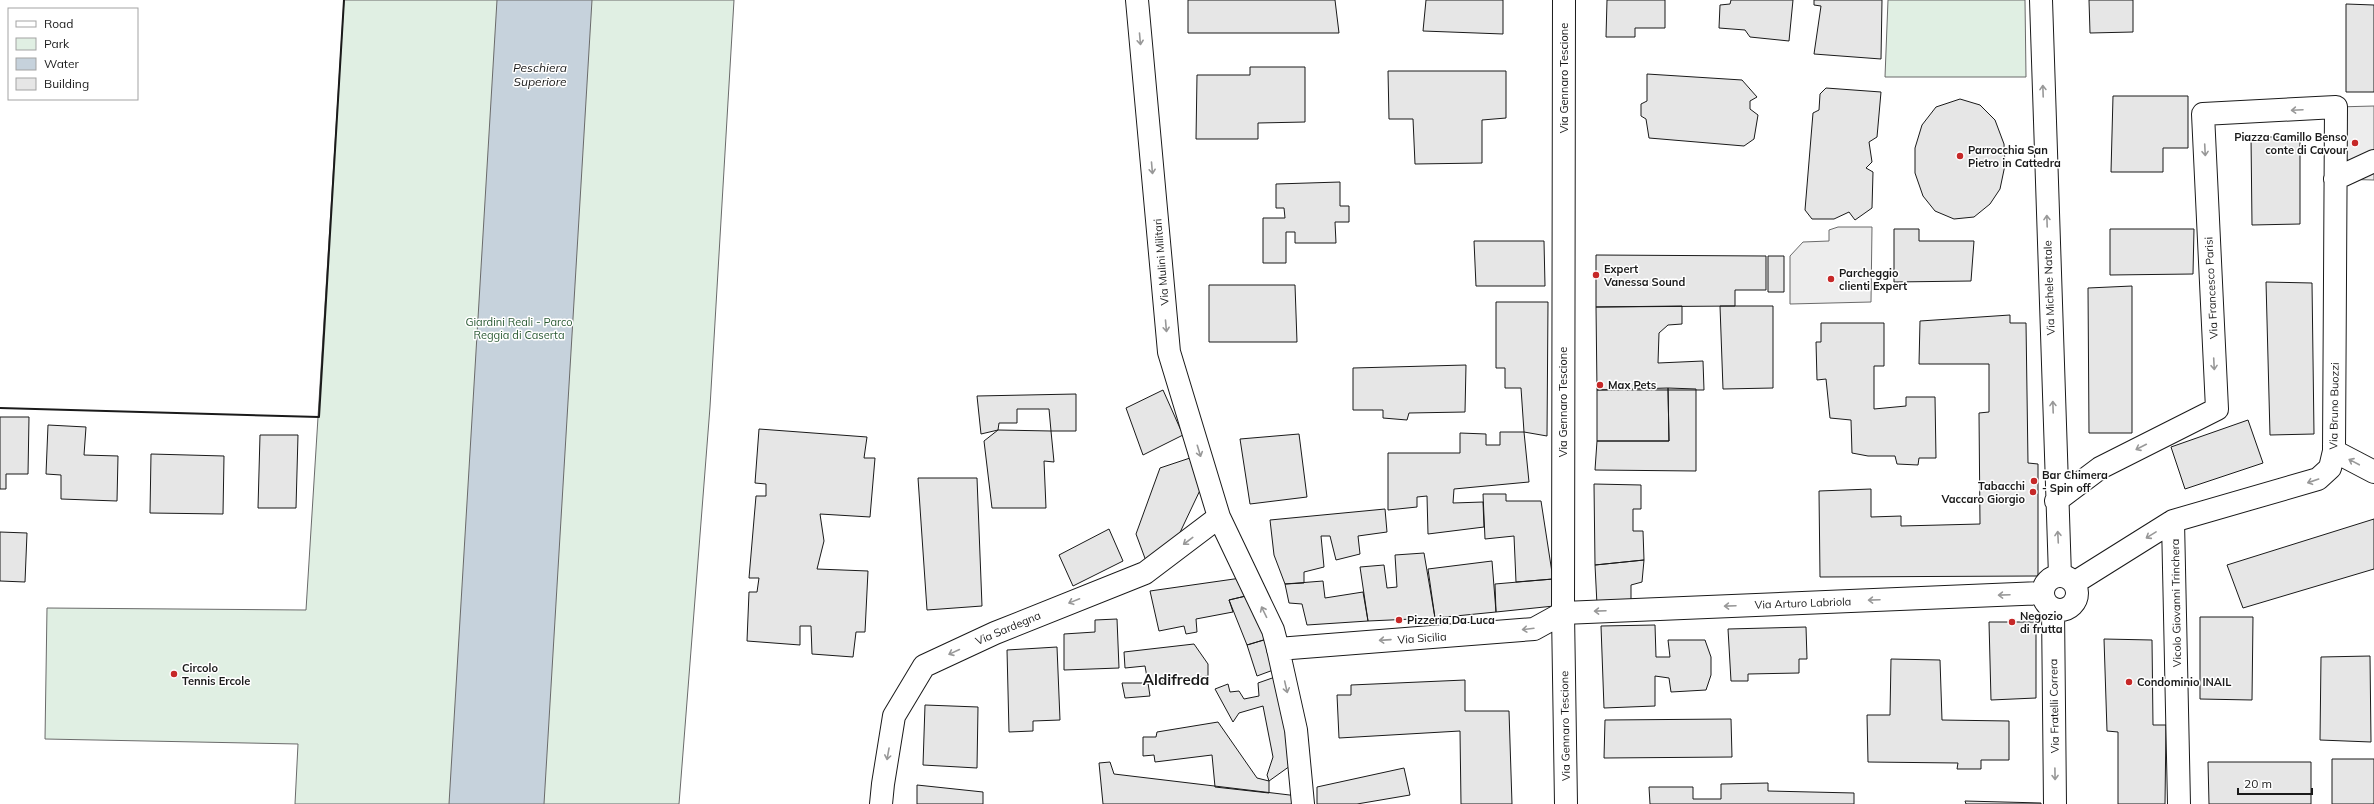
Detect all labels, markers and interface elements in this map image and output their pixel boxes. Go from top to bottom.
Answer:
legend [8,8,138,100]
text: Road [44,16,73,31]
street label: Via Gennaro Tescione [1557,23,1571,133]
one-way arrow [1137,32,1144,45]
text: Park [44,36,70,51]
text: Water [44,56,80,71]
water label: Peschiera Superiore [513,60,567,89]
text: Building [44,76,89,91]
one-way arrow [2040,85,2047,98]
one-way arrow [2291,106,2304,113]
place label: Piazza Camillo Benso conte di Cavour [2234,130,2348,157]
marker: Piazza Camillo Benso conte di Cavour [2350,138,2360,148]
place label: Parrocchia San Pietro in Cattedra [1968,143,2061,170]
one-way arrow [2201,143,2208,156]
marker: Parrocchia San Pietro in Cattedra [1955,151,1965,161]
one-way arrow [1149,161,1156,174]
one-way arrow [2044,215,2051,228]
street label: Via Mulini Militari [1150,218,1172,306]
street label: Via Francesco Parisi [2201,237,2221,339]
street label: Via Michele Natale [2040,240,2058,336]
place label: Expert Vanessa Sound [1603,262,1685,289]
place label: Parcheggio clienti Expert [1839,266,1907,293]
marker: Expert Vanessa Sound [1591,270,1601,280]
marker: Parcheggio clienti Expert [1826,274,1836,284]
park label: Giardini Reali - Parco Reggia di Caserta [465,315,573,342]
one-way arrow [1163,319,1170,332]
street label: Via Gennaro Tescione [1556,347,1570,457]
one-way arrow [2211,357,2218,370]
street label: Via Bruno Buozzi [2326,362,2342,450]
place label: Max Pets [1608,378,1657,392]
marker: Max Pets [1595,380,1605,390]
one-way arrow [2049,401,2057,414]
one-way arrow [1196,444,1203,457]
one-way arrow [2135,444,2147,451]
one-way arrow [2348,458,2360,465]
place label: Bar Chimera - Spin off [2042,468,2108,495]
marker: Bar Chimera - Spin off [2029,476,2039,486]
one-way arrow [2306,478,2319,485]
place label: Tabacchi Vaccaro Giorgio [1940,479,2025,506]
marker: Tabacchi Vaccaro Giorgio [2028,487,2038,497]
one-way arrow [2054,531,2062,544]
one-way arrow [2145,532,2157,540]
one-way arrow [1182,537,1193,545]
street label: Vicolo Giovanni Trinchera [2168,539,2184,667]
one-way arrow [1998,591,2011,598]
street label: Via Arturo Labriola [1754,594,1852,612]
one-way arrow [1868,596,1881,604]
one-way arrow [1068,598,1080,606]
one-way arrow [1724,602,1737,610]
one-way arrow [1260,607,1267,619]
street label: Via Sardegna [973,608,1043,648]
one-way arrow [1594,608,1607,615]
place label: Negozio di frutta [2020,609,2063,636]
place label: Pizzeria Da Luca [1407,613,1495,627]
marker: Pizzeria Da Luca [1394,615,1404,625]
marker: Negozio di frutta [2007,617,2017,627]
one-way arrow [1522,625,1535,633]
street label: Via Sicilia [1397,629,1447,647]
one-way arrow [1379,637,1392,644]
one-way arrow [948,649,960,656]
street label: Via Fratelli Correra [2046,659,2062,753]
place label: Circolo Tennis Ercole [182,661,250,688]
marker: Circolo Tennis Ercole [169,669,179,679]
district label: Aldifreda [1143,670,1209,689]
street label: Via Gennaro Tescione [1557,671,1573,781]
place label: Condominio INAIL [2137,675,2231,689]
marker: Condominio INAIL [2124,677,2134,687]
one-way arrow [1283,680,1291,693]
one-way arrow [883,747,891,760]
one-way arrow [2051,767,2059,780]
scale bar [2238,770,2312,796]
text: 20 m [2244,776,2272,791]

